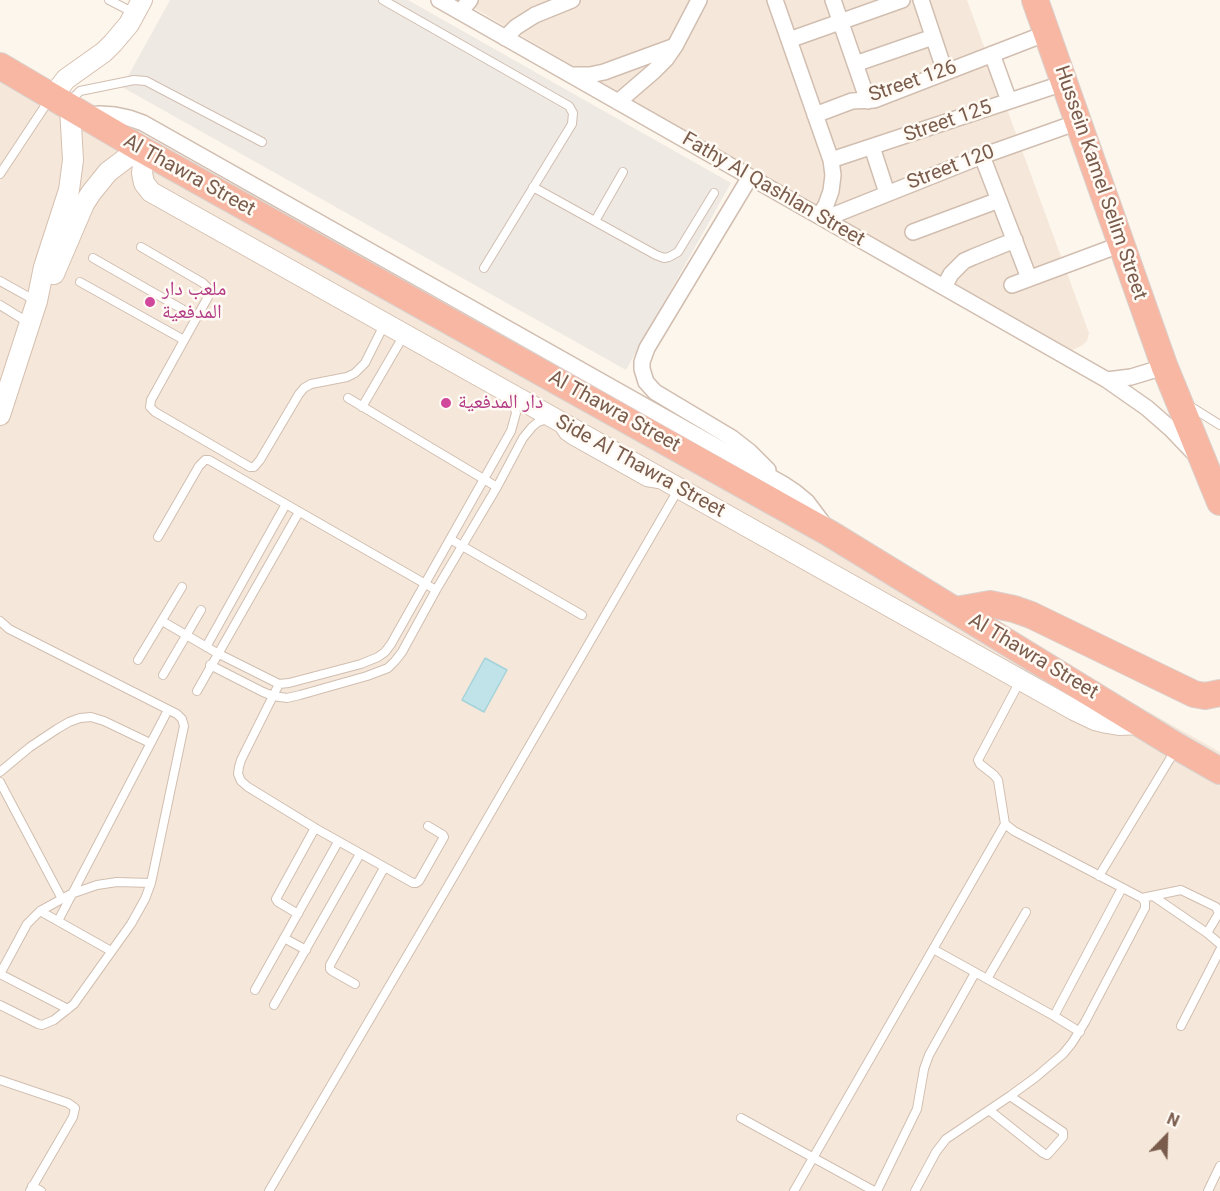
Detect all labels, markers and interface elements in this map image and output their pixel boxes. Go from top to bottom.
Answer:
street label: Street 126 [866,56,960,108]
street label: Hussein Kamel Selim Street [1049,63,1151,303]
street label: Street 125 [901,96,995,148]
street label: Fathy Al Qashlan Street [677,128,869,252]
street label: Al Thawra Street [119,130,259,222]
street label: Street 120 [904,140,998,196]
place label: ملعب دار المدفعية [162,278,226,325]
marker: ملعب دار المدفعية [143,295,157,309]
street label: Al Thawra Street [544,366,684,458]
place label: دار المدفعية [458,391,543,415]
marker: دار المدفعية [439,396,453,410]
street label: Side Al Thawra Street [551,410,729,524]
street label: Al Thawra Street [964,609,1102,705]
north arrow [1136,1107,1196,1167]
text: N [1164,1109,1182,1131]

